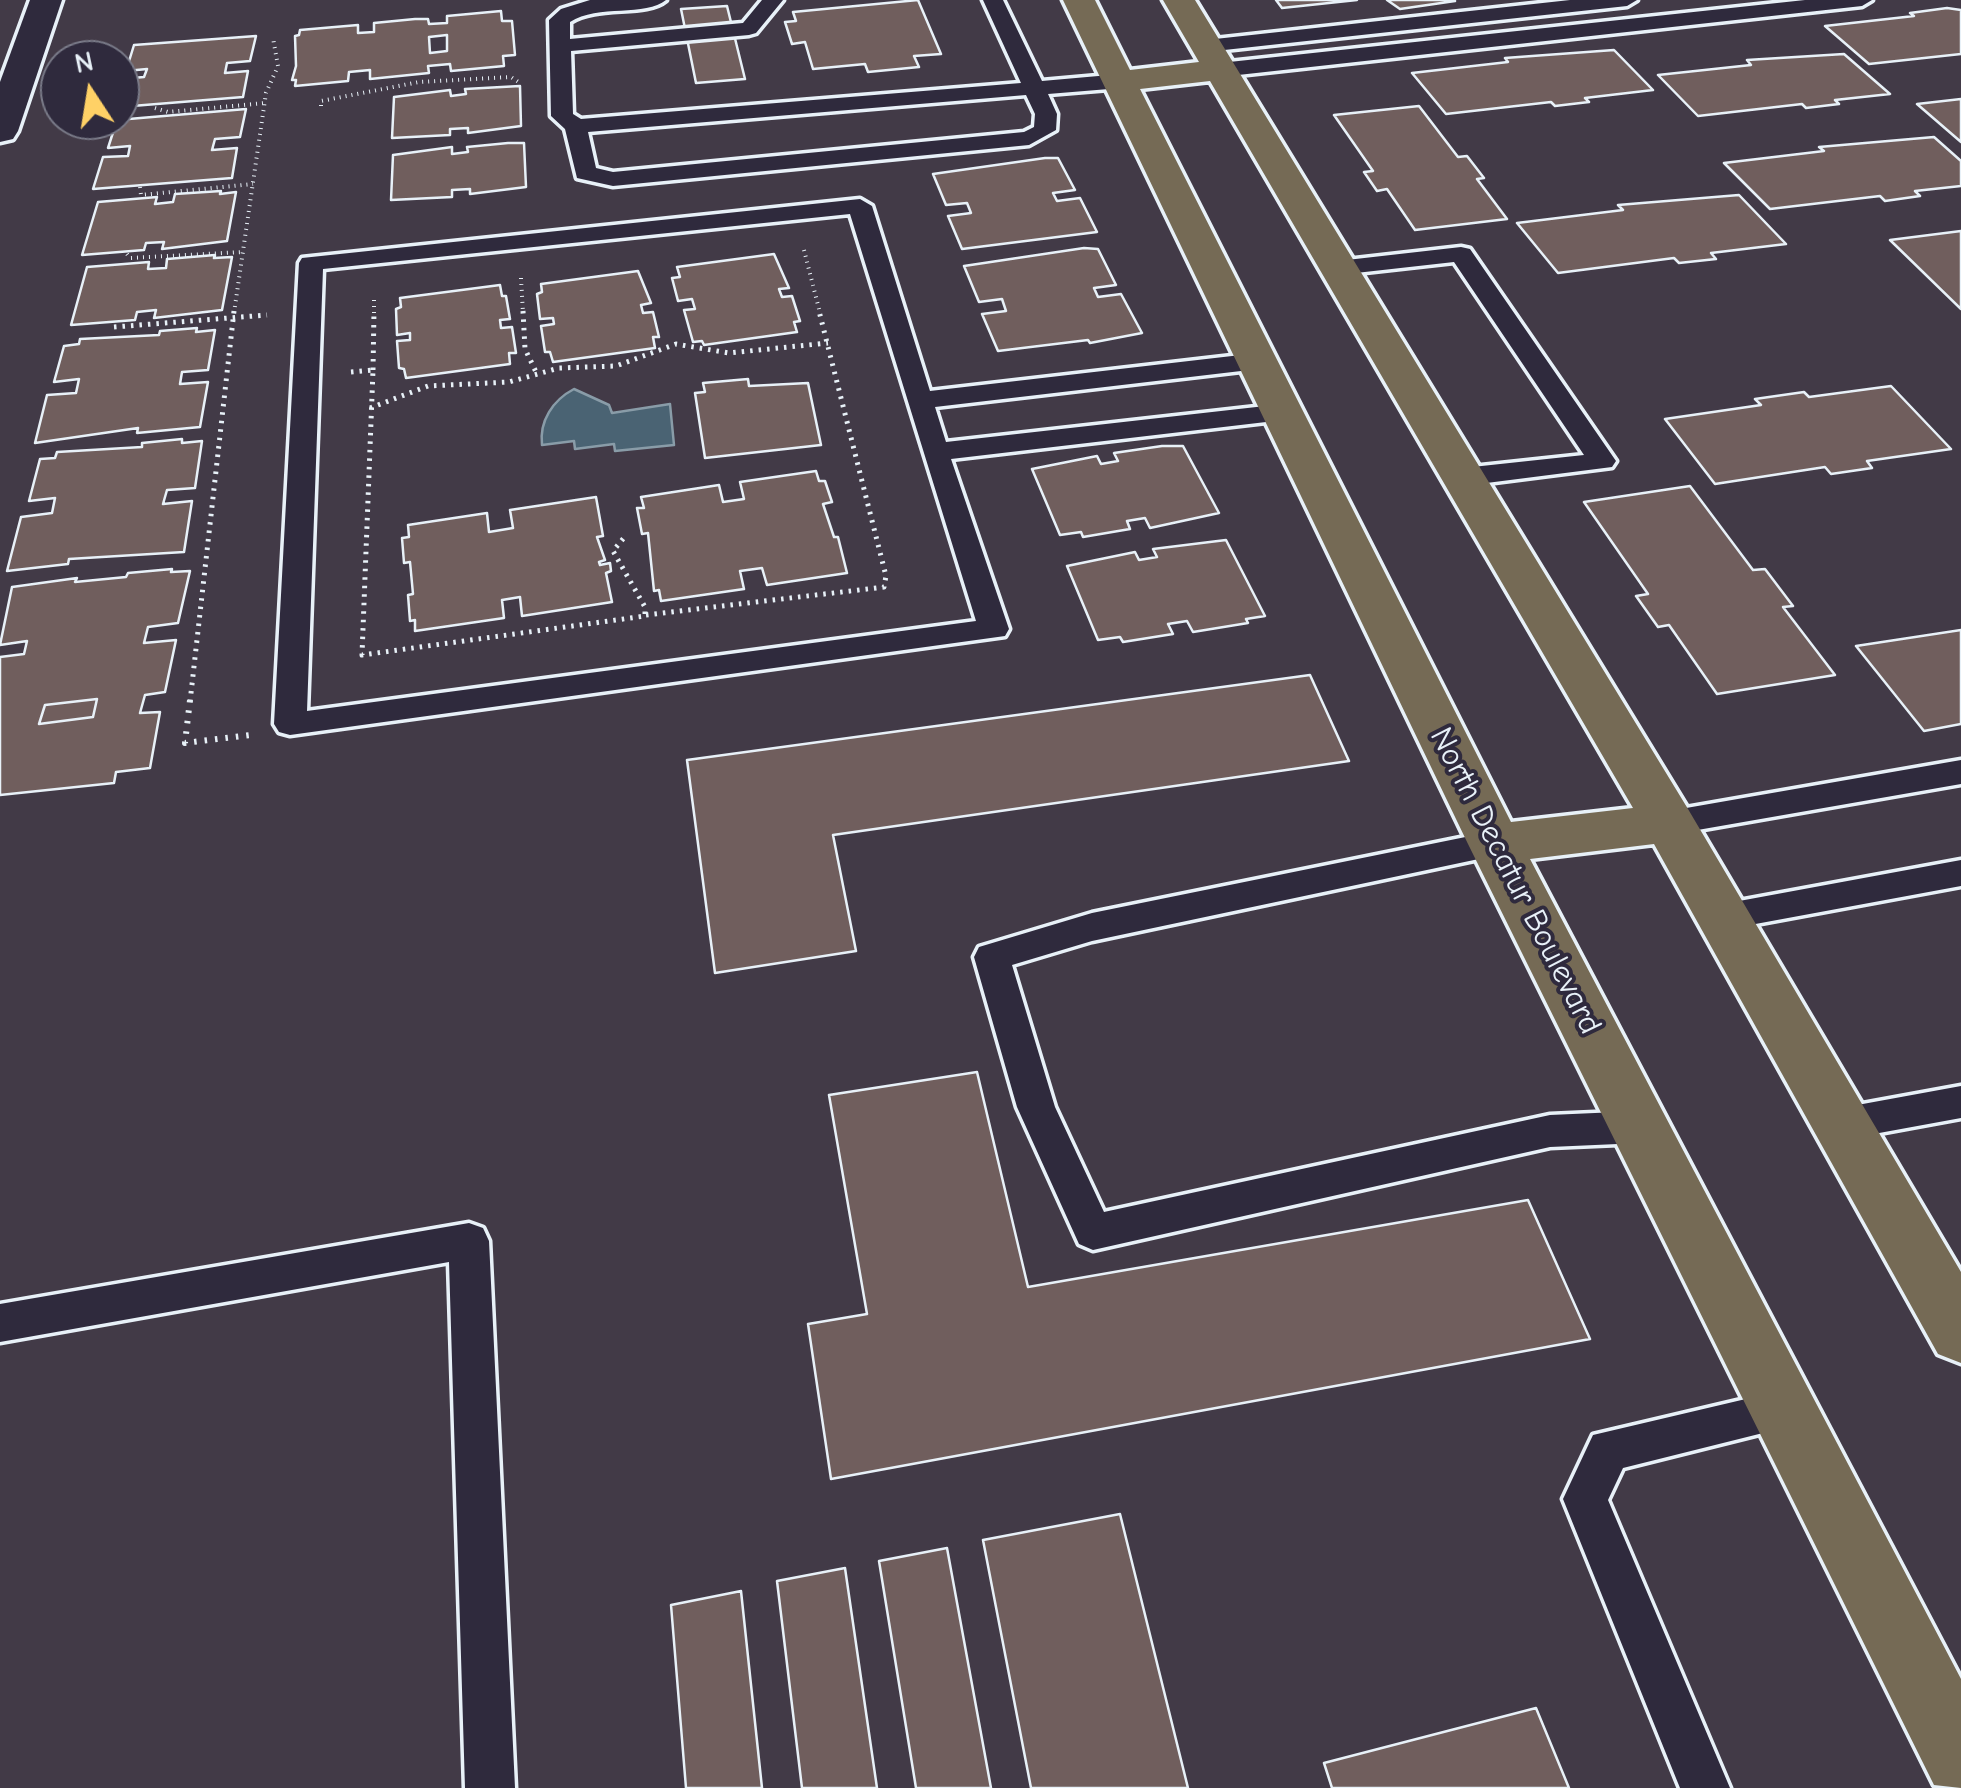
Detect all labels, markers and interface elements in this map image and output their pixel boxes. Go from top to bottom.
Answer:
north arrow [40,40,140,140]
text: N [72,45,96,80]
street label: North Decatur Boulevard [1421,721,1609,1041]

